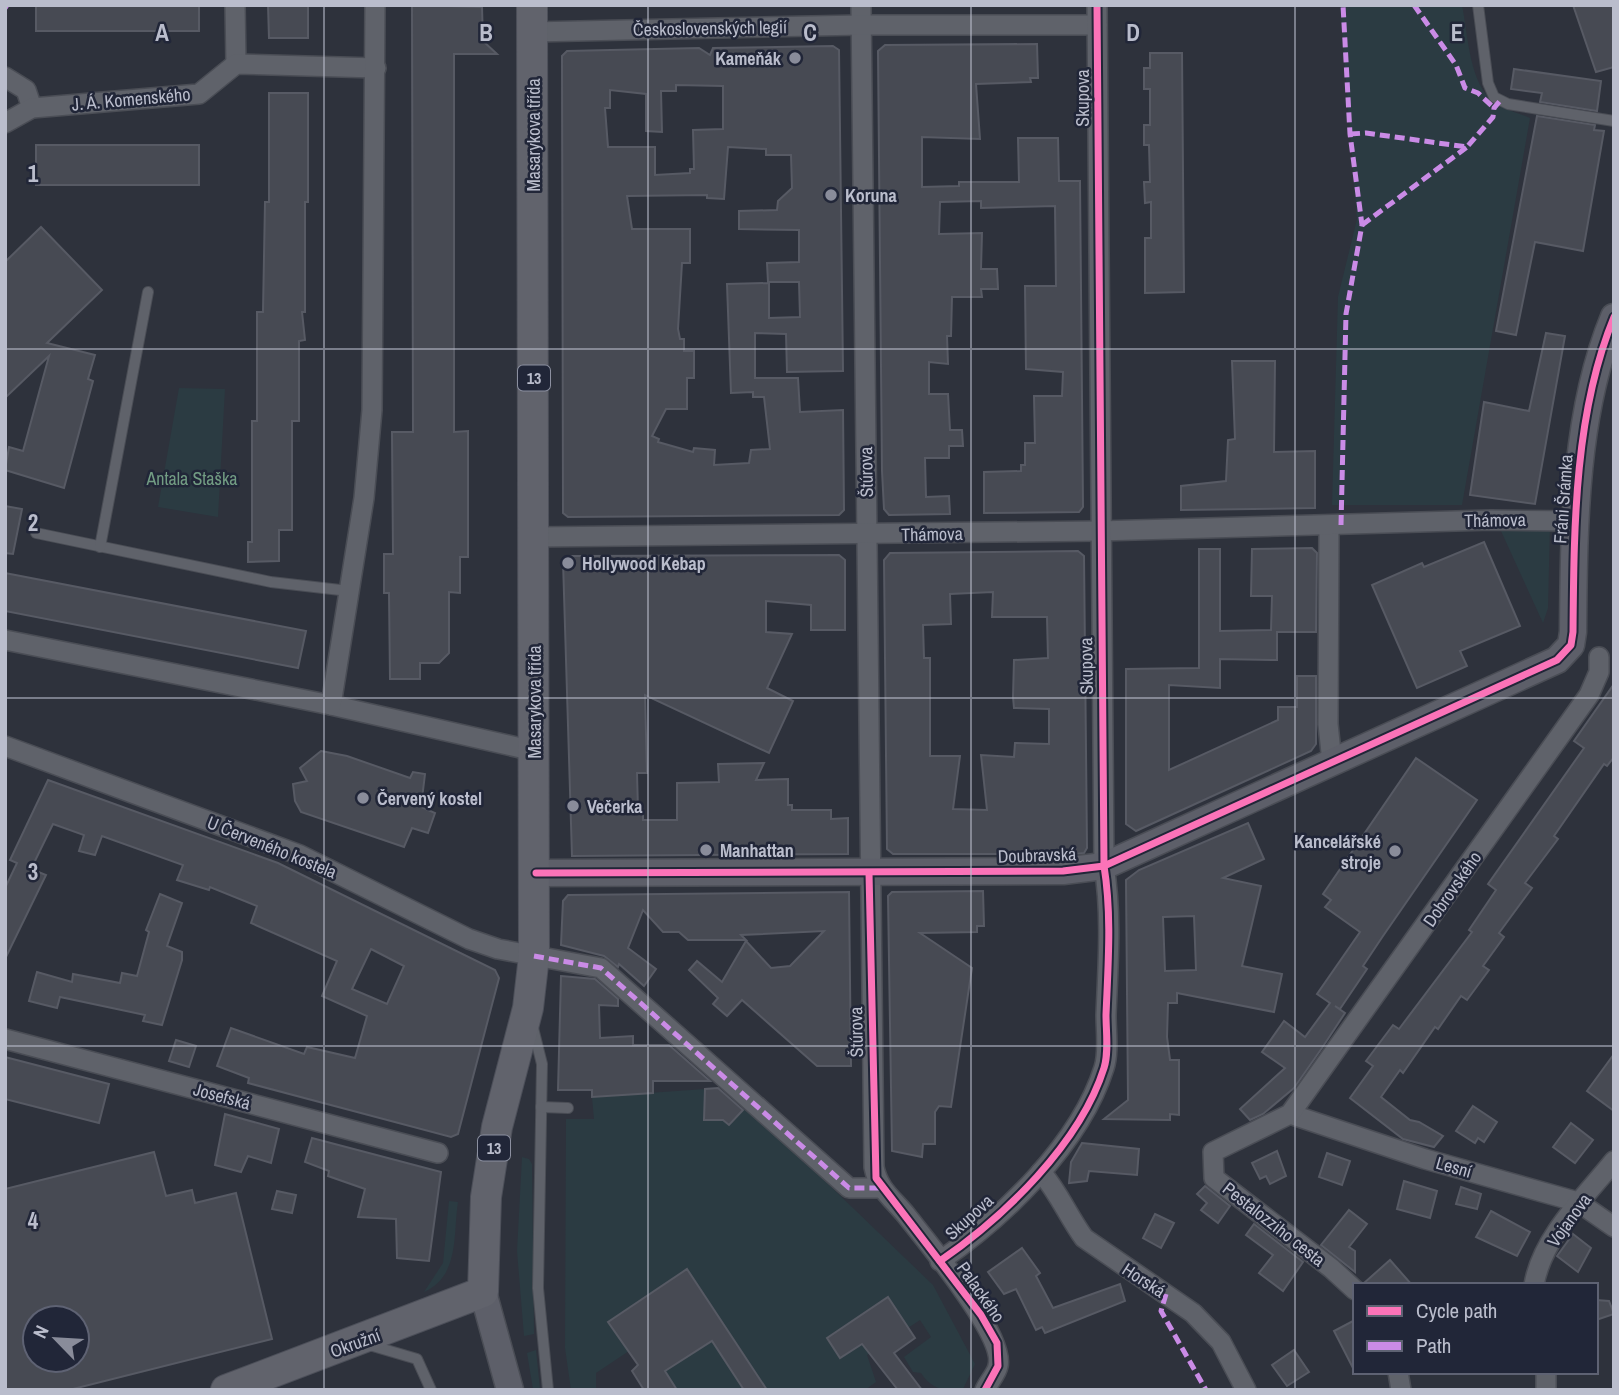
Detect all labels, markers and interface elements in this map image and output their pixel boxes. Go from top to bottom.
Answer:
street label: Československých legií [633,14,788,42]
text: A [155,17,169,48]
text: B [479,17,493,48]
text: C [803,17,817,48]
text: D [1126,17,1140,48]
text: E [1451,17,1463,48]
place label: Kameňák [715,46,782,71]
marker: Kameňák [787,50,803,66]
street label: Skupova [1070,69,1095,127]
street label: Masarykova třída [521,78,546,192]
street label: J. Á. Komenského [71,81,191,117]
text: 1 [28,158,39,189]
place label: Koruna [845,183,897,208]
marker: Koruna [823,187,839,203]
road number: 13 [518,366,550,390]
street label: Štúrova [853,446,879,498]
street label: Fráni Šrámka [1547,454,1579,544]
park label: Antala Staška [145,466,238,491]
text: 2 [28,507,38,538]
street label: Thámova [1464,507,1526,533]
street label: Thámova [901,521,963,547]
place label: Hollywood Kebap [582,551,706,576]
marker: Hollywood Kebap [560,555,576,571]
street label: Skupova [1073,637,1099,695]
street label: Masarykova třída [522,645,547,759]
place label: Červený kostel [377,786,482,811]
marker: Červený kostel [355,790,371,806]
place label: Večerka [587,794,643,819]
marker: Večerka [565,798,581,814]
street label: U Červeného kostela [203,810,341,884]
place label: Kancelářské stroje [1294,829,1381,875]
place label: Manhattan [720,838,794,863]
street label: Doubravská [997,841,1077,869]
marker: Manhattan [698,842,714,858]
marker: Kancelářské stroje [1387,843,1403,859]
street label: Dobrovského [1417,846,1487,932]
text: 3 [28,856,38,887]
street label: Štúrova [843,1006,869,1058]
street label: Josefská [191,1076,253,1116]
road number: 13 [478,1136,510,1160]
street label: Lesní [1433,1150,1476,1184]
street label: Pestalozziho cesta [1217,1176,1331,1272]
street label: Skupova [939,1188,999,1246]
street label: Vojanova [1541,1188,1597,1252]
text: 4 [28,1205,39,1236]
street label: Palackého [951,1257,1011,1327]
street label: Horská [1118,1257,1170,1303]
legend [1353,1283,1598,1374]
text: Cycle path [1416,1296,1497,1325]
north arrow [21,1304,91,1374]
text: N [26,1321,55,1342]
street label: Okružní [326,1322,384,1364]
text: Path [1416,1331,1451,1360]

